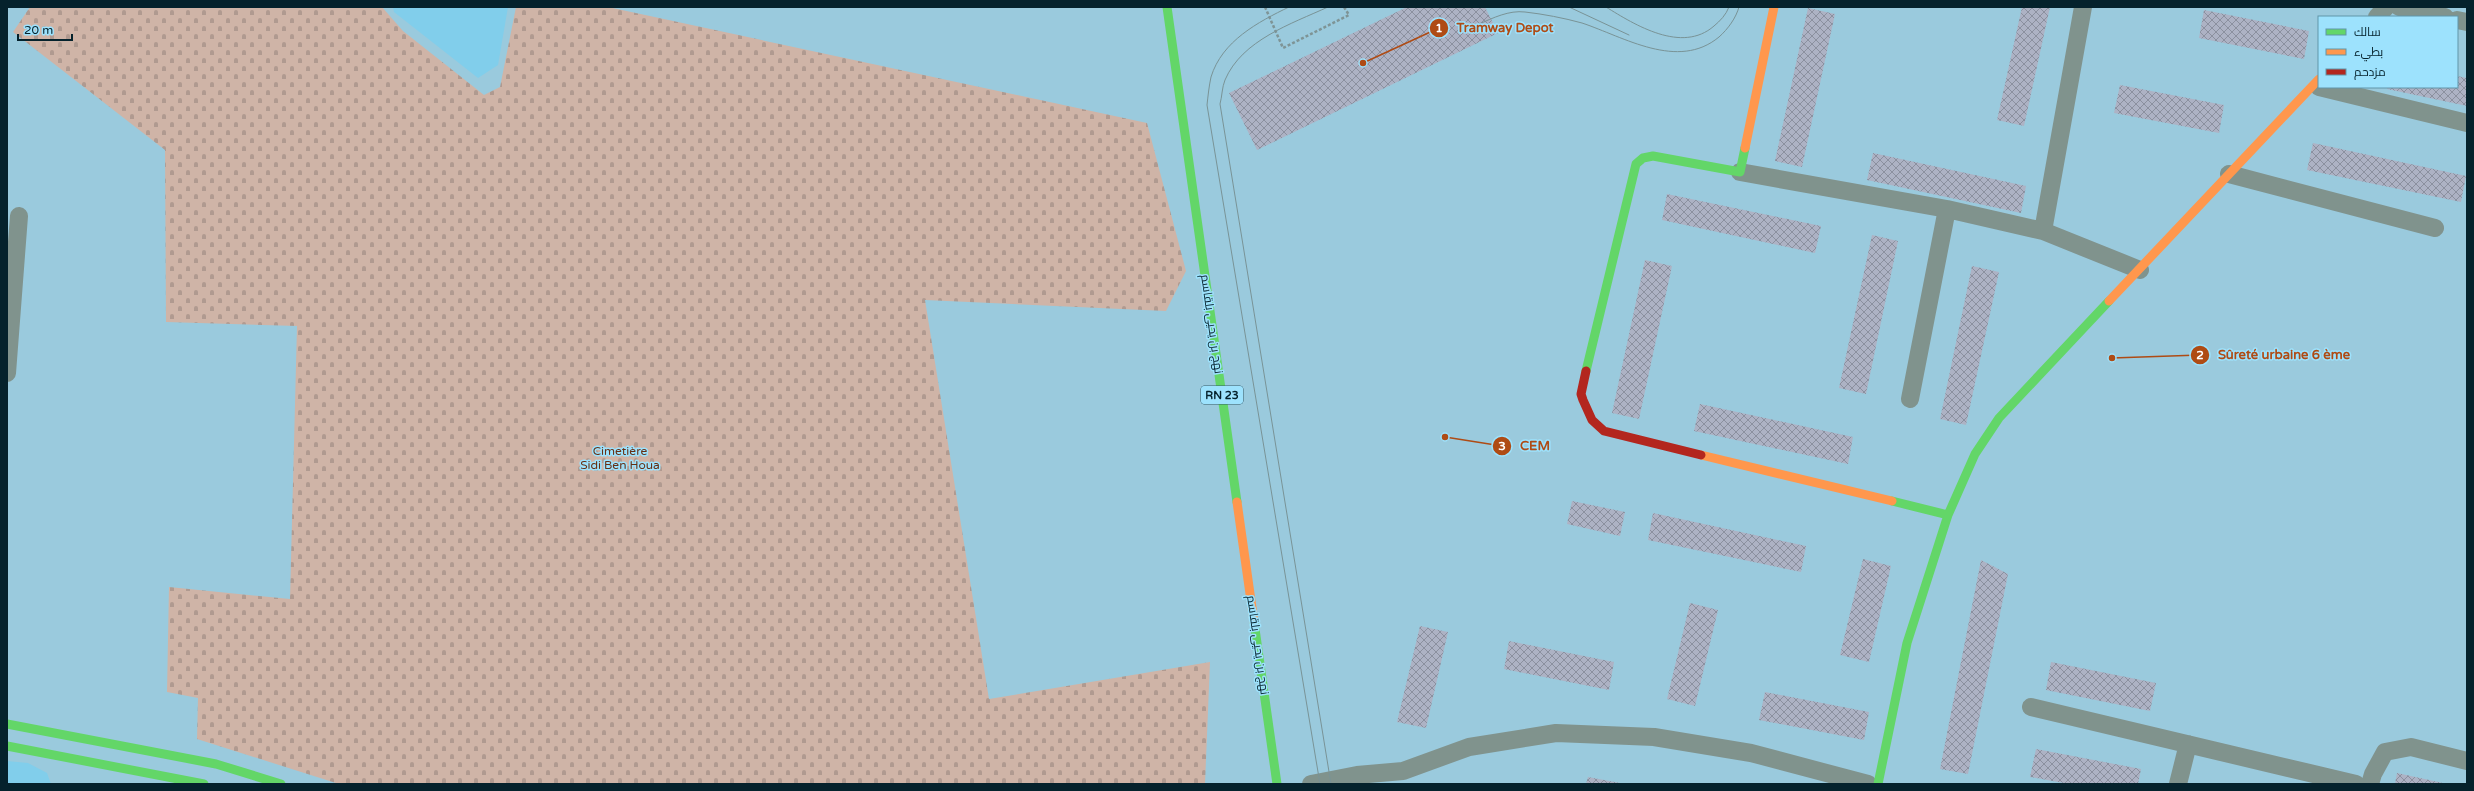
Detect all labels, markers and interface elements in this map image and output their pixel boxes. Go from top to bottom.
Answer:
callout: Tramway Depot [1429,15,1562,40]
scale bar [18,16,72,42]
legend [2318,16,2458,88]
text: Tramway Depot [1456,20,1553,36]
text: 1 [1435,21,1443,35]
text: 20 m [24,23,53,37]
text: سالك [2354,25,2381,39]
text: بطيء [2354,45,2383,62]
text: مزدحم [2354,65,2386,80]
street label: نهج بن يحيى بلقاسم [1197,273,1226,375]
callout: Sûreté urbaine 6 ème [2190,342,2358,367]
text: Sûreté urbaine 6 ème [2218,347,2351,363]
text: 2 [2196,348,2204,362]
road number: RN 23 [1201,386,1243,404]
callout: CEM [1492,433,1558,458]
text: CEM [1520,438,1550,454]
text: 3 [1498,439,1506,453]
park label: Cimetière Sidi Ben Houa [580,444,660,472]
street label: نهج بن يحيى بلقاسم [1243,594,1272,696]

